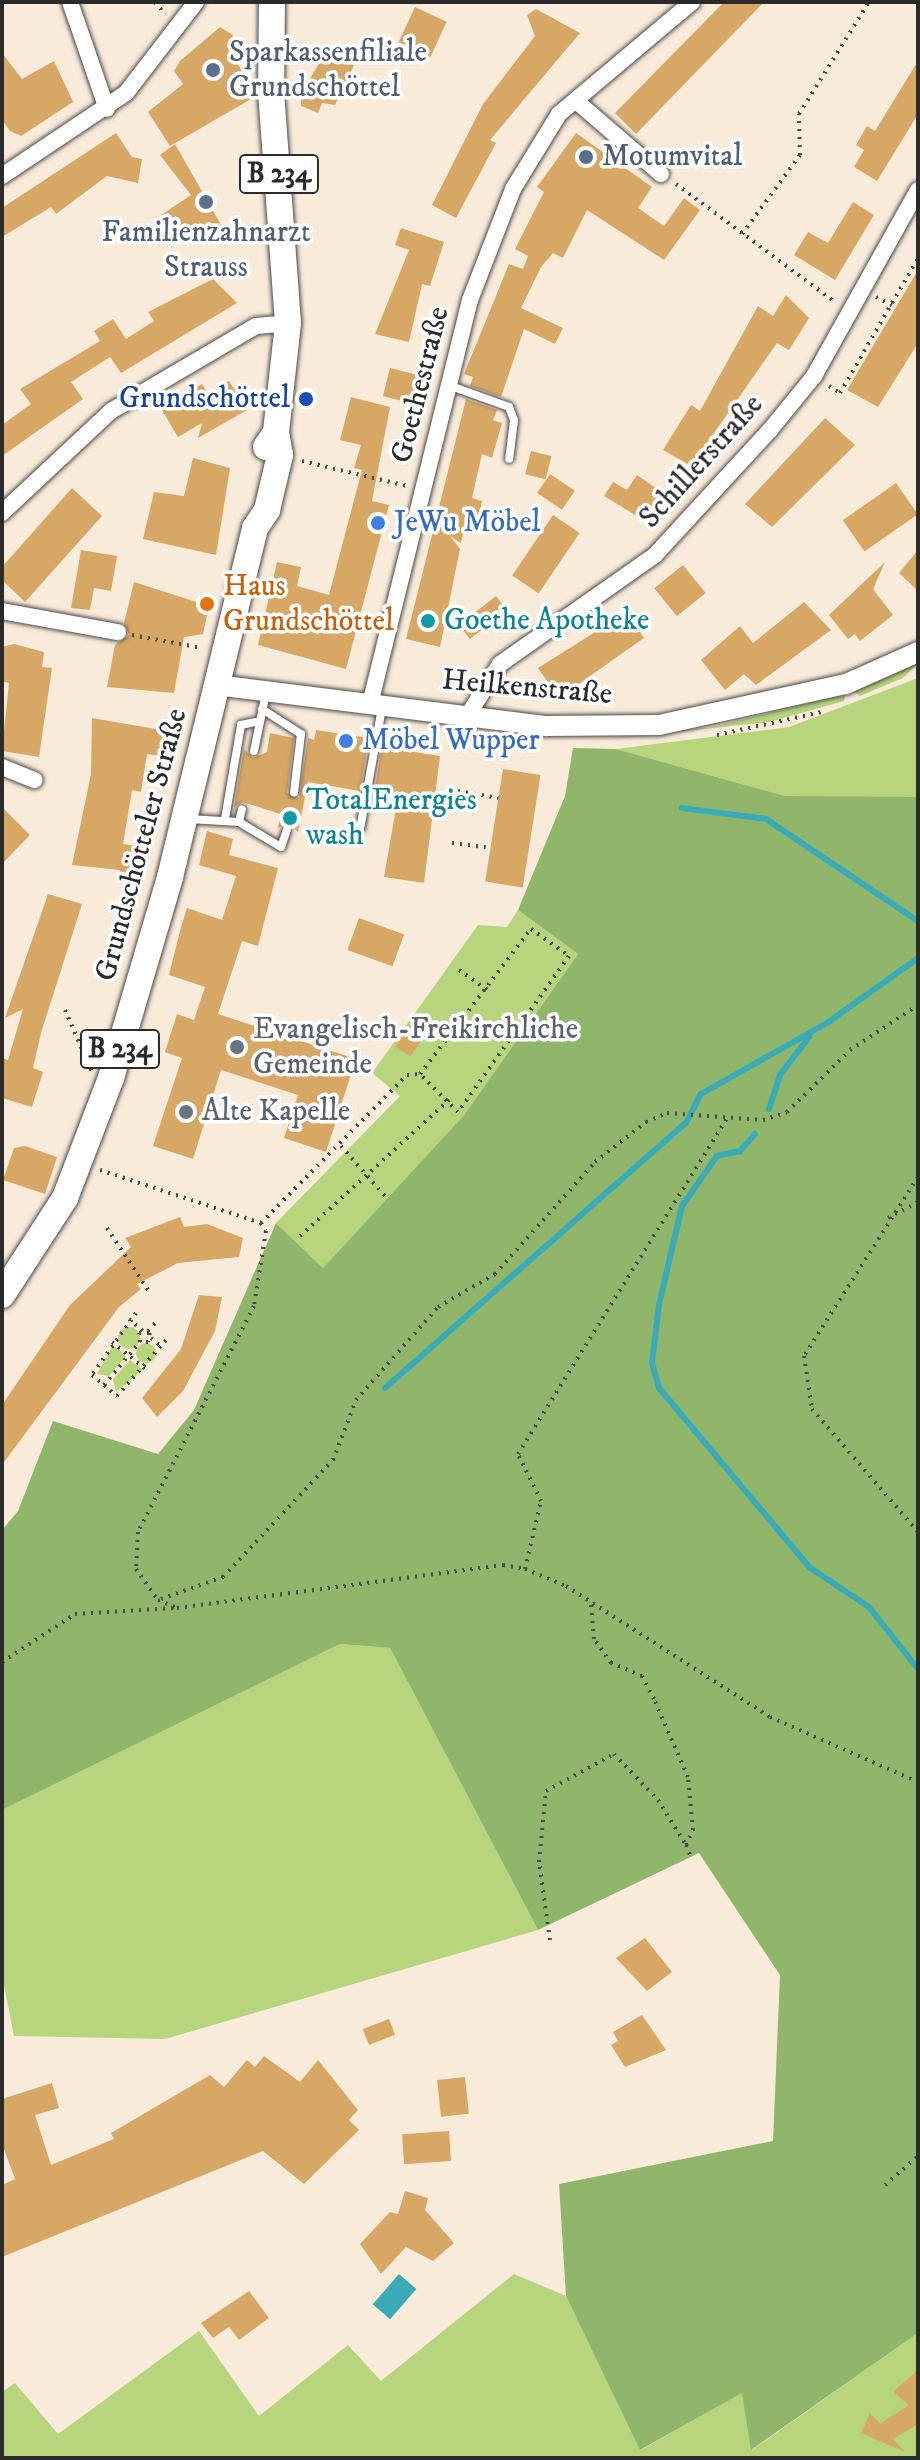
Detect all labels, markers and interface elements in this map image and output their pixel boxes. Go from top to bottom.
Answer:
place label: Sparkassenfiliale Grundschöttel [229,35,427,106]
marker: Sparkassenfiliale Grundschöttel [204,61,222,79]
place label: Motumvital [602,139,742,175]
marker: Motumvital [577,148,595,166]
road number: B 234 [237,150,321,198]
marker: Familienzahnarzt Strauss [197,193,215,211]
place label: Familienzahnarzt Strauss [101,215,311,286]
street label: Goethestraße [384,303,458,467]
place label: Grundschöttel [119,381,290,417]
street label: Schillerstraße [633,388,771,536]
marker: Grundschöttel [297,390,315,408]
place label: JeWu Möbel [394,505,541,541]
marker: JeWu Möbel [369,514,387,532]
place label: Haus Grundschöttel [223,569,394,640]
marker: Haus Grundschöttel [198,595,216,613]
place label: Goethe Apotheke [444,603,650,639]
marker: Goethe Apotheke [419,612,437,630]
street label: Heilkenstraße [440,663,614,713]
street label: Grundschötteler Straße [88,705,196,985]
place label: Möbel Wupper [362,723,540,759]
marker: Möbel Wupper [337,732,355,750]
place label: TotalEnergies wash [306,783,477,854]
marker: TotalEnergies wash [281,809,299,827]
place label: Evangelisch-Freikirchliche Gemeinde [253,1012,578,1082]
road number: B 234 [78,1025,162,1073]
marker: Evangelisch-Freikirchliche Gemeinde [228,1038,246,1056]
place label: Alte Kapelle [202,1094,350,1130]
marker: Alte Kapelle [177,1103,195,1121]

